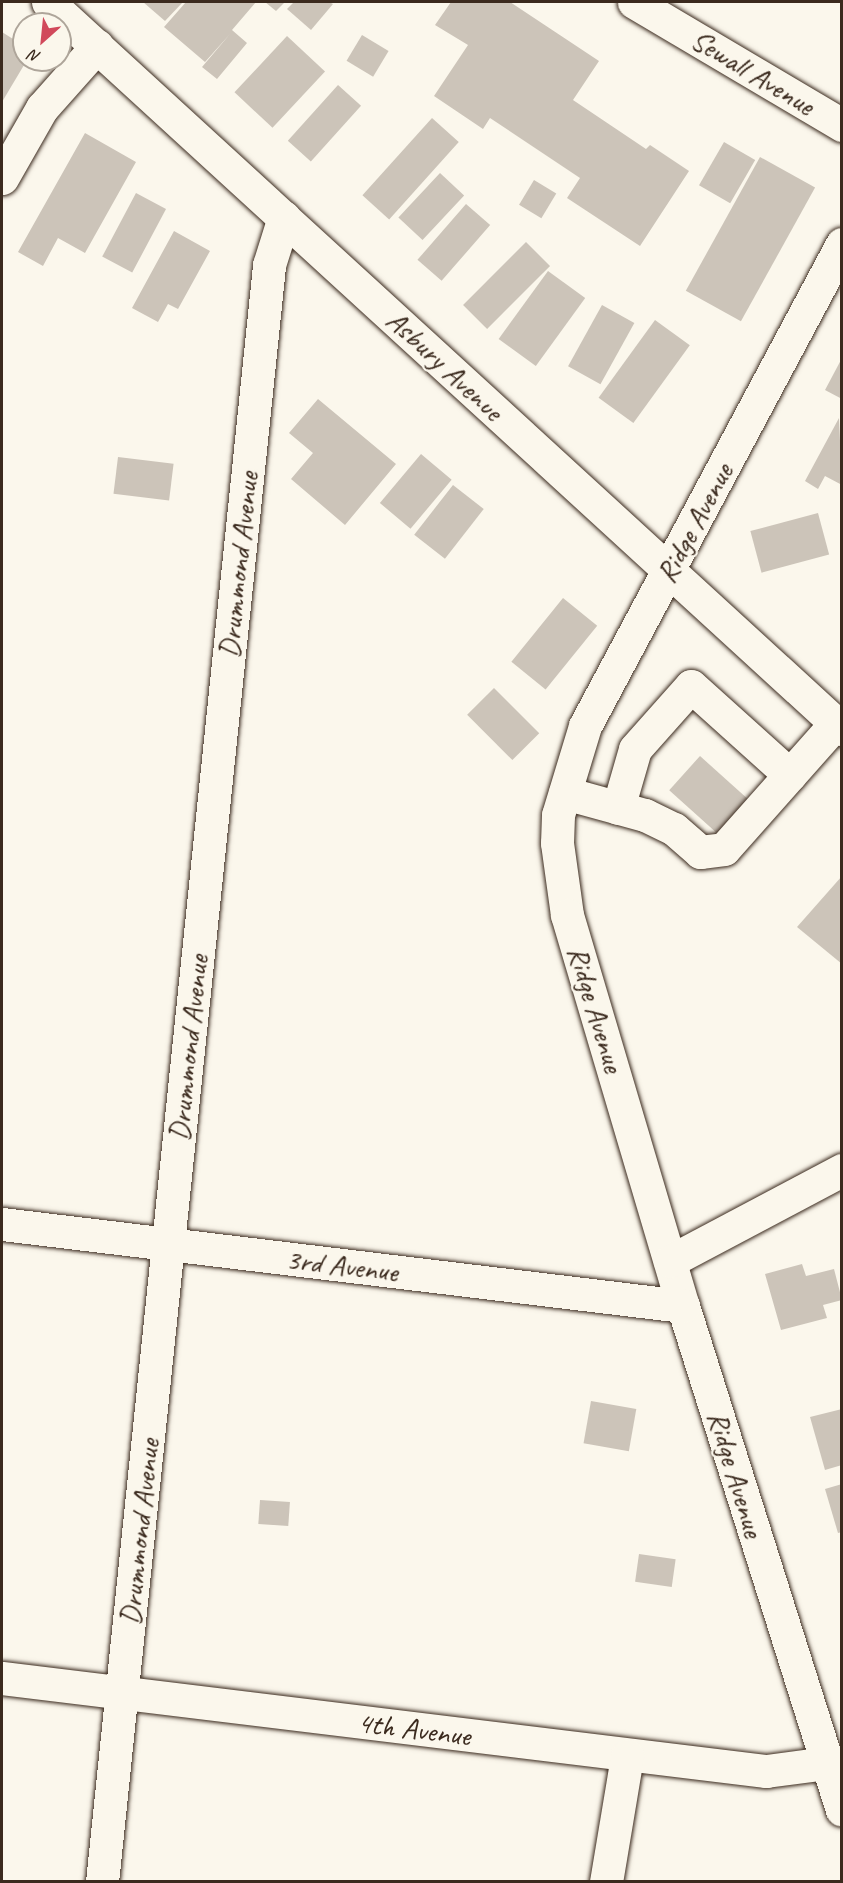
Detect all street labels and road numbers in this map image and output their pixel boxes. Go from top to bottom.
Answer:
street label: Sewall Avenue [685,21,821,123]
street label: Asbury Avenue [379,302,511,428]
street label: Ridge Avenue [648,457,740,589]
street label: Drummond Avenue [210,470,266,660]
street label: Ridge Avenue [560,942,632,1076]
street label: Drummond Avenue [160,953,216,1143]
street label: 3rd Avenue [284,1240,400,1290]
street label: Ridge Avenue [700,1407,772,1541]
street label: Drummond Avenue [111,1437,167,1627]
street label: 4th Avenue [356,1704,472,1754]

